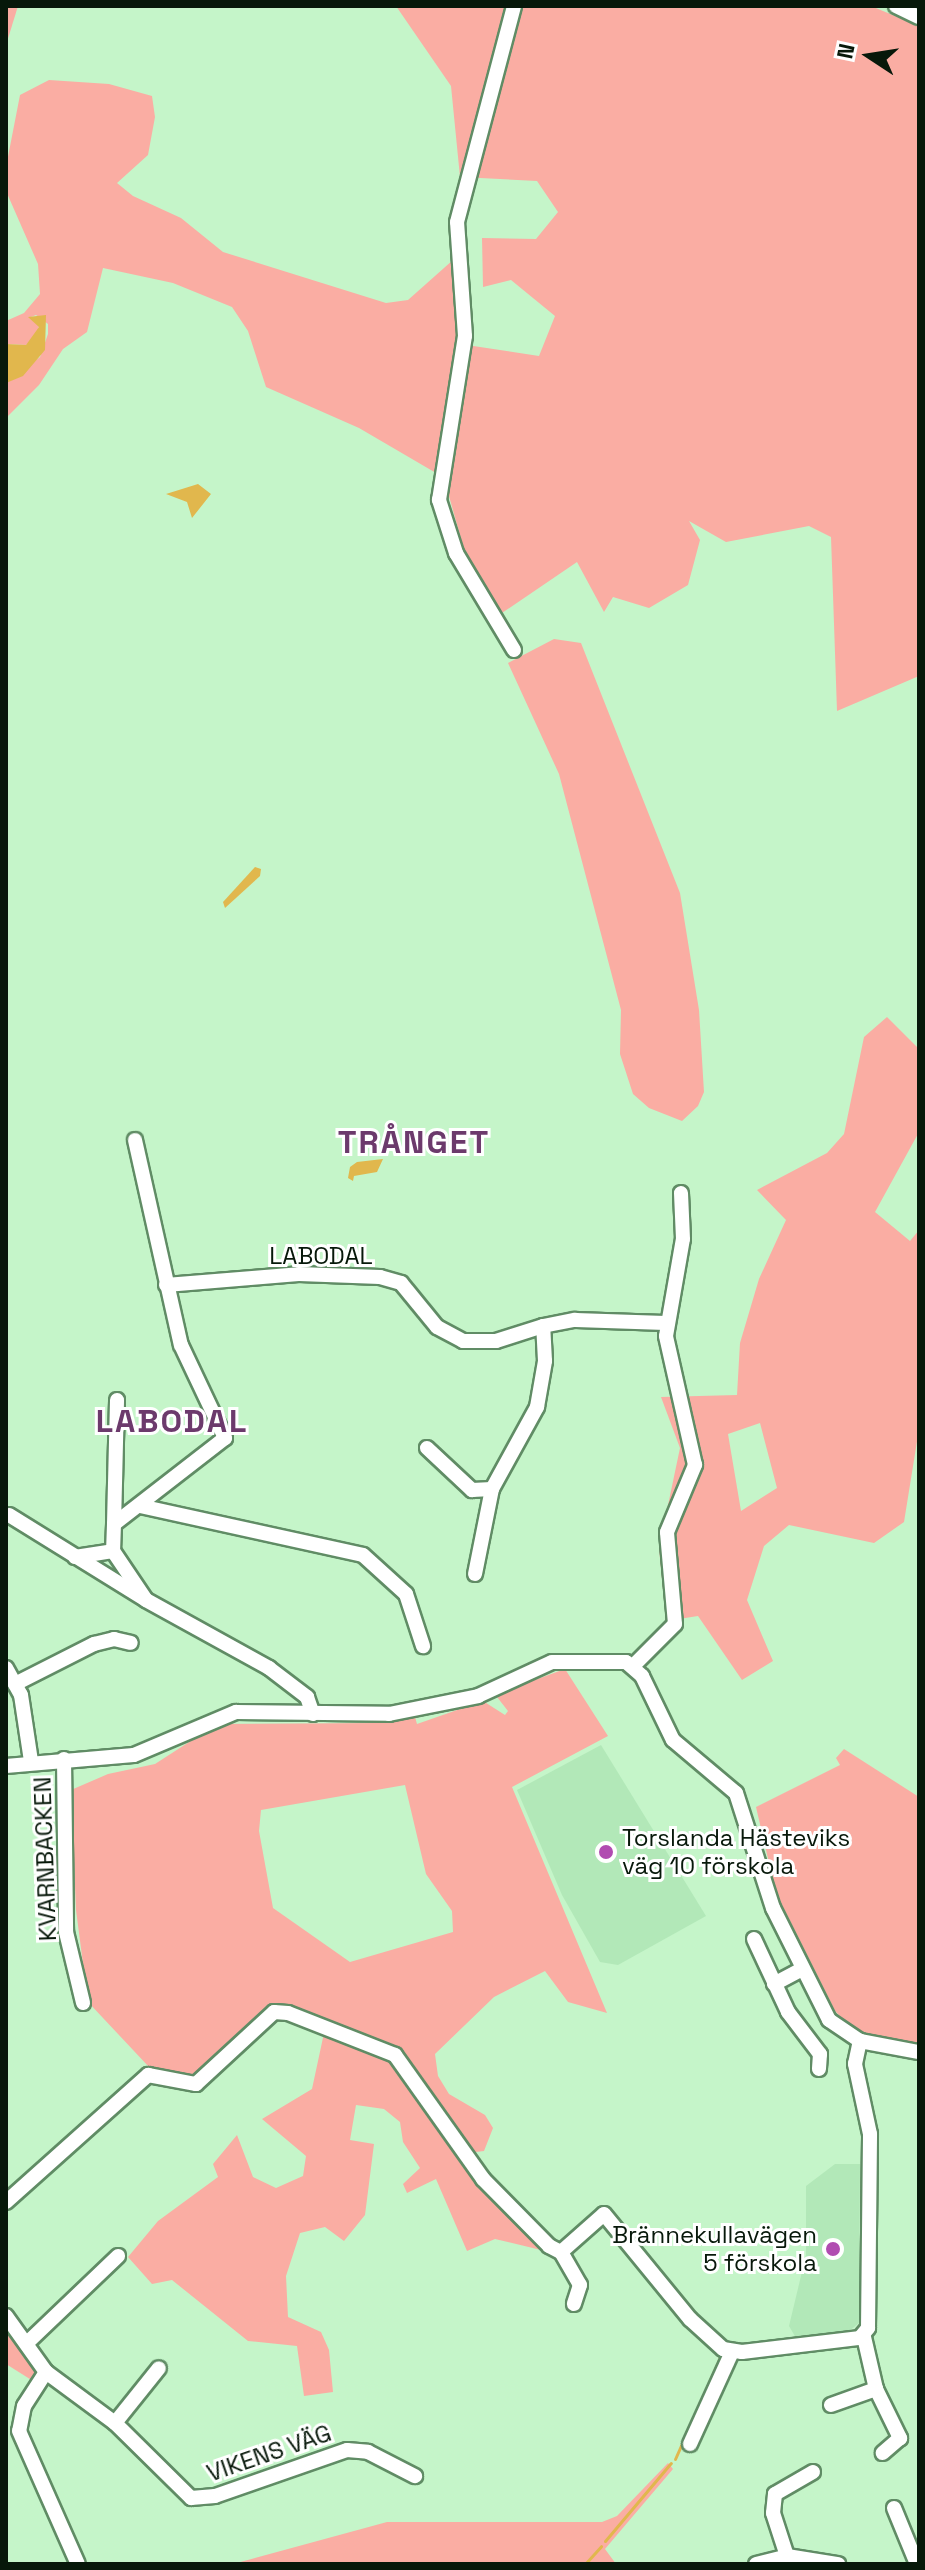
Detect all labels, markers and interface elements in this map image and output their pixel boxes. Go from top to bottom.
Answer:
north arrow [829,16,909,96]
text: N [830,41,861,61]
district label: TRÅNGET [338,1123,490,1161]
street label: LABODAL [269,1242,373,1270]
district label: LABODAL [96,1402,248,1440]
street label: KVARNBACKEN [28,1776,62,1942]
place label: Torslanda Hästeviks väg 10 förskola [622,1824,850,1880]
marker: Torslanda Hästeviks väg 10 förskola [597,1843,615,1861]
place label: Brännekullavägen 5 förskola [612,2221,817,2277]
marker: Brännekullavägen 5 förskola [824,2240,842,2258]
street label: VIKENS VÄG [203,2418,335,2488]

